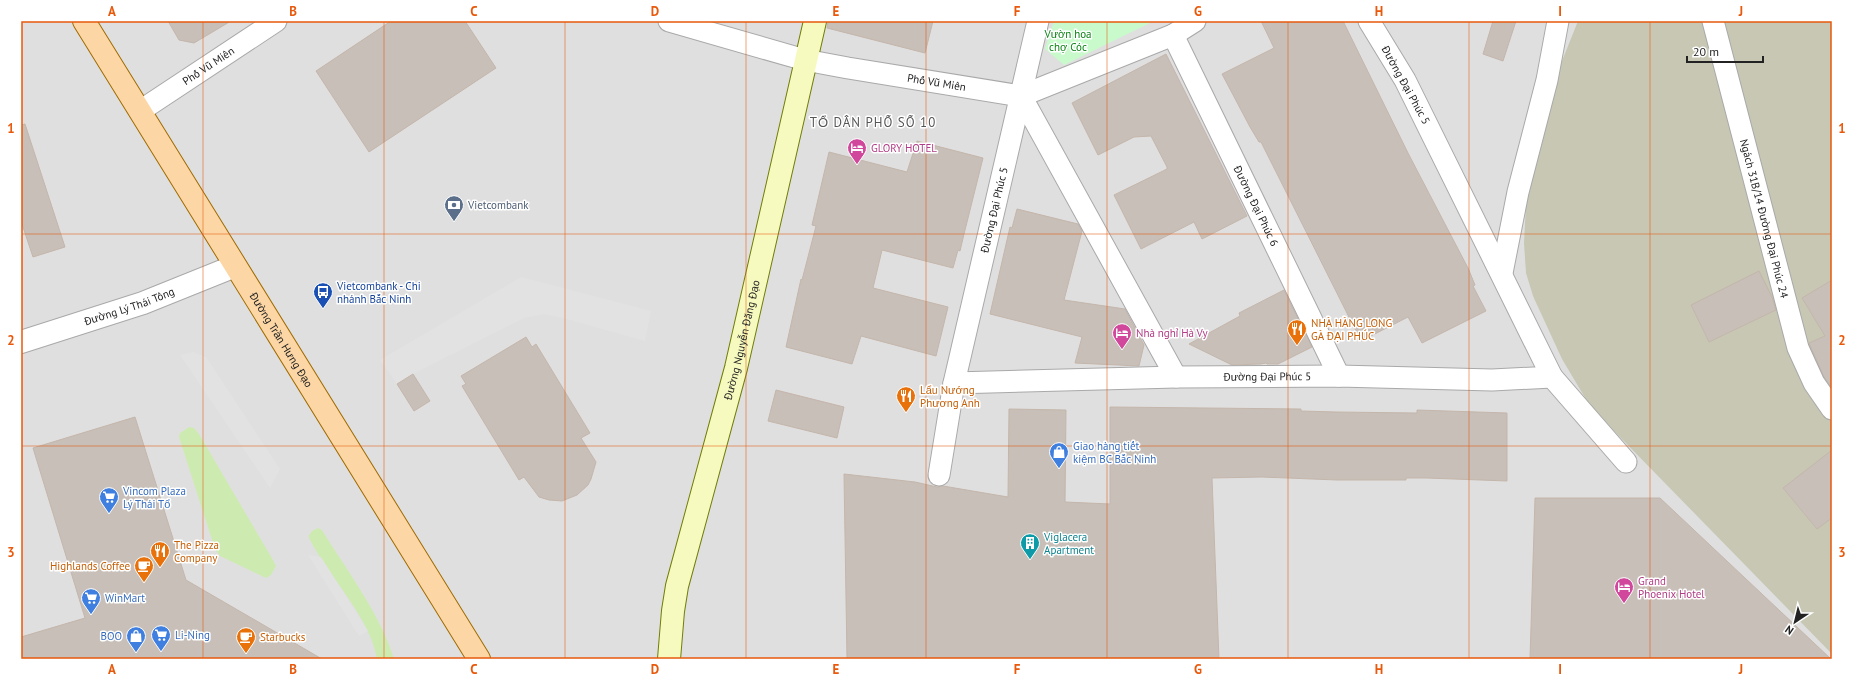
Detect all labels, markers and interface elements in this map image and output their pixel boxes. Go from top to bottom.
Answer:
text: A [108,3,116,20]
text: B [289,3,297,20]
text: C [470,3,478,20]
text: D [651,3,659,20]
text: E [833,3,840,20]
text: F [1014,3,1021,20]
text: G [1194,3,1202,20]
text: H [1375,3,1383,20]
text: I [1558,3,1562,20]
text: J [1738,3,1743,20]
park label: Vườn hoa chợ Cóc [1043,27,1092,54]
scale bar [1687,38,1763,64]
street label: Đường Đại Phúc 5 [1378,42,1433,127]
street label: Phố Vũ Miên [180,44,237,88]
text: 20 m [1693,44,1719,59]
street label: Phố Vũ Miên [906,71,967,94]
district label: TỔ DÂN PHỐ SỐ 10 [810,114,936,131]
text: 1 [7,120,15,137]
text: 1 [1838,120,1846,137]
hotel icon: GLORY HOTEL [846,137,868,165]
street label: Ngách 31B/14 Đường Đại Phúc 24 [1737,137,1792,299]
place label: GLORY HOTEL [871,141,937,155]
street label: Đường Đại Phúc 6 [1230,162,1282,248]
street label: Đường Đại Phúc 5 [977,166,1011,255]
bank icon: Vietcombank [443,194,465,222]
place label: Vietcombank [467,198,529,212]
street label: Đường Nguyễn Đăng Đạo [720,278,763,403]
place label: Vietcombank - Chi nhánh Bắc Ninh [336,279,421,306]
bus stop icon: Vietcombank - Chi nhánh Bắc Ninh [312,281,334,309]
street label: Đường Lý Thái Tông [81,284,177,329]
street label: Đường Trần Hưng Đạo [246,289,316,390]
place label: NHÀ HÀNG LONG GÀ ĐẠI PHÚC [1311,316,1393,343]
restaurant icon: NHÀ HÀNG LONG GÀ ĐẠI PHÚC [1286,318,1308,346]
hotel icon: Nhà nghỉ Hà Vy [1111,322,1133,350]
place label: Nhà nghỉ Hà Vy [1136,326,1209,340]
text: 2 [7,332,15,349]
text: 2 [1838,332,1846,349]
street label: Đường Đại Phúc 5 [1222,369,1311,384]
place label: Lẩu Nướng Phương Anh [920,383,980,410]
restaurant icon: Lẩu Nướng Phương Anh [895,385,917,413]
place label: Giao hàng tiết kiệm BC Bắc Ninh [1073,439,1156,466]
shop icon: Giao hàng tiết kiệm BC Bắc Ninh [1048,441,1070,469]
place label: Vincom Plaza Lý Thái Tổ [122,484,186,511]
supermarket icon: Vincom Plaza Lý Thái Tổ [98,486,120,514]
place label: Viglacera Apartment [1043,530,1094,557]
building icon: Viglacera Apartment [1019,532,1041,560]
place label: The Pizza Company [174,538,219,565]
restaurant icon: The Pizza Company [149,540,171,568]
text: 3 [7,544,15,561]
text: 3 [1838,544,1846,561]
cafe icon: Highlands Coffee [133,555,155,583]
place label: Highlands Coffee [50,559,130,573]
place label: Grand Phoenix Hotel [1638,574,1705,601]
hotel icon: Grand Phoenix Hotel [1613,576,1635,604]
supermarket icon: WinMart [80,587,102,615]
place label: WinMart [105,591,145,605]
north arrow [1775,602,1815,642]
text: N [1782,622,1796,638]
supermarket icon: Li-Ning [150,624,172,652]
shop icon: BOO [125,625,147,653]
cafe icon: Starbucks [235,626,257,654]
place label: Li-Ning [175,628,210,642]
place label: BOO [101,629,122,643]
place label: Starbucks [260,630,306,644]
text: A [108,661,116,678]
text: B [289,661,297,678]
text: C [470,661,478,678]
text: D [651,661,659,678]
text: E [833,661,840,678]
text: F [1014,661,1021,678]
text: G [1194,661,1202,678]
text: H [1375,661,1383,678]
text: I [1558,661,1562,678]
text: J [1738,661,1743,678]

